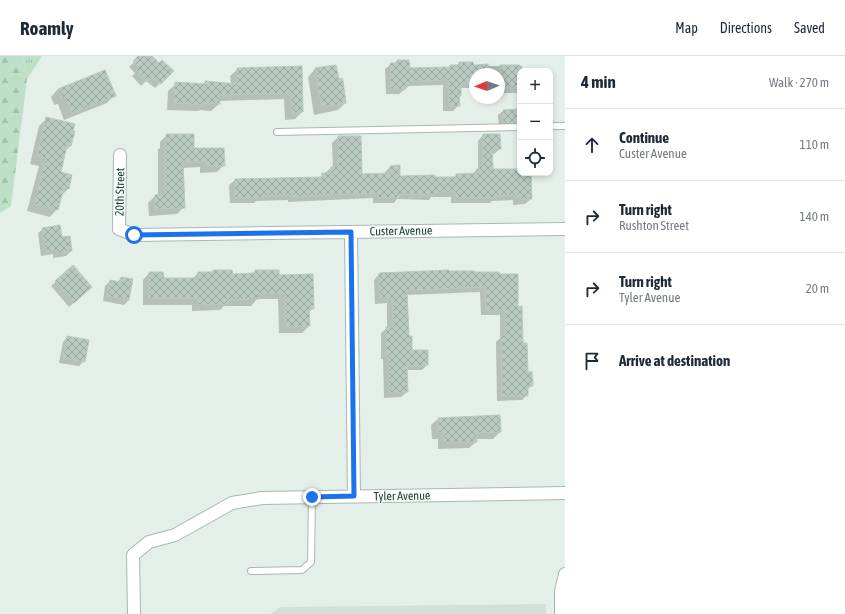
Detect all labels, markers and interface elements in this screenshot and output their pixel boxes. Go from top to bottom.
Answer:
text: Roamly [20,17,74,39]
text: Map [675,20,698,36]
text: Directions [720,20,772,36]
text: Saved [794,20,825,36]
north arrow [469,68,505,104]
map controls [517,68,553,176]
button: + [517,68,553,104]
text: 4 min [581,72,616,92]
text: Walk · 270 m [769,75,829,90]
button: − [517,104,553,140]
text: Continue [619,129,669,146]
icon: ahead [581,134,603,156]
text: 110 m [800,137,829,152]
button: locate [517,140,553,176]
text: Custer Avenue [619,146,687,161]
street label: 20th Street [113,167,127,216]
text: Turn right [619,201,672,218]
icon: right [581,206,603,228]
text: 140 m [800,209,829,224]
text: Rushton Street [619,218,689,233]
street label: Custer Avenue [370,223,432,239]
route start [125,226,143,244]
text: Turn right [619,273,672,290]
icon: right [581,278,603,300]
text: 20 m [806,281,829,296]
text: Tyler Avenue [619,290,680,305]
icon: arrive [581,350,603,372]
text: Arrive at destination [619,352,730,369]
route end [303,488,321,506]
street label: Tyler Avenue [374,489,430,503]

